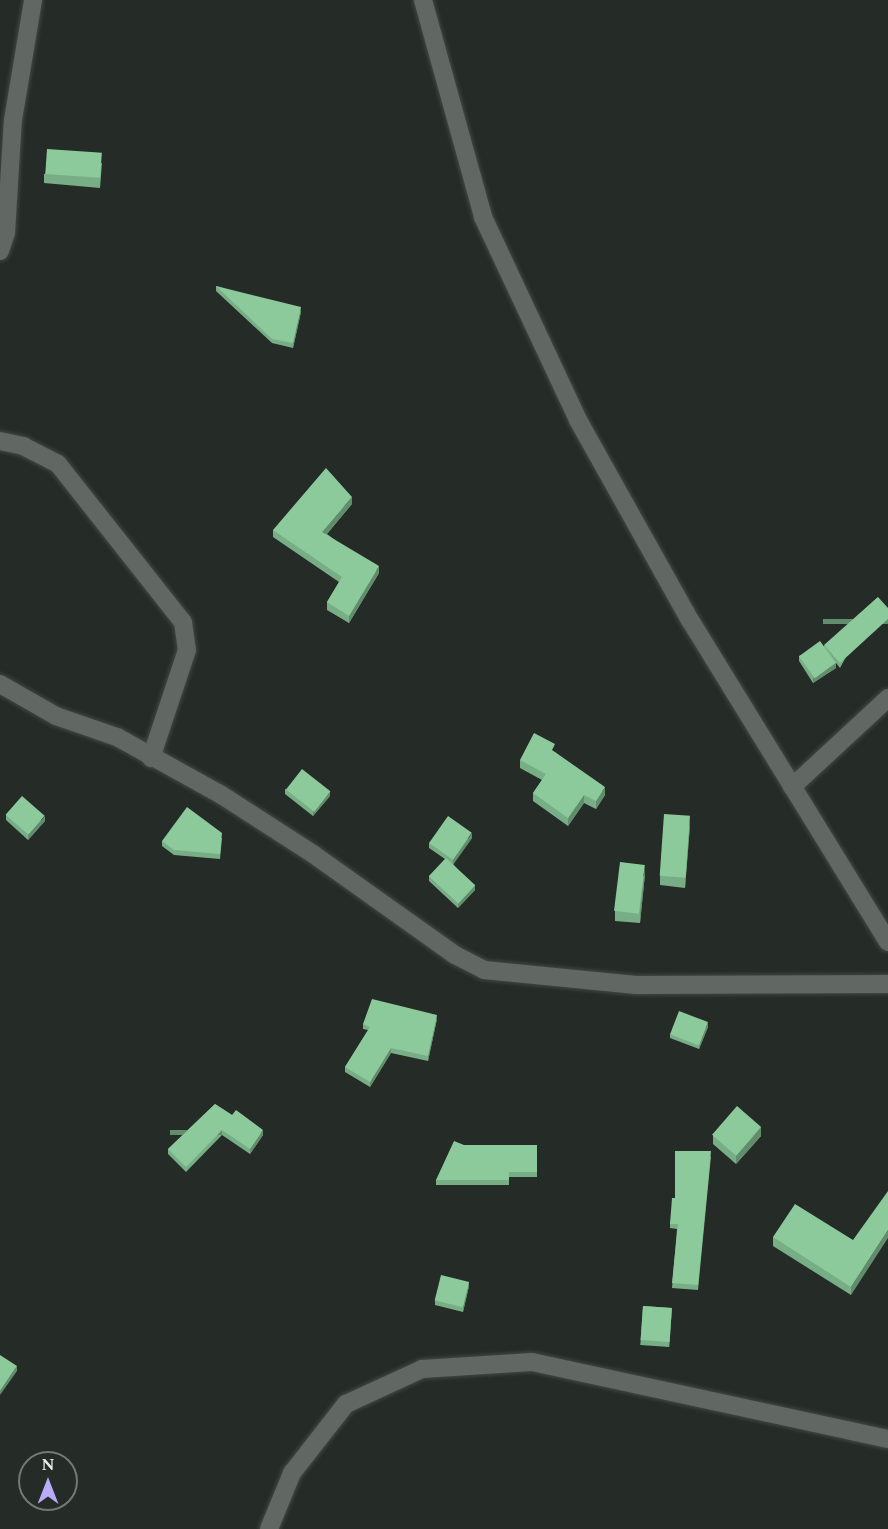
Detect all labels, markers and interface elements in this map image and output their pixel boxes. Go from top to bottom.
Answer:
north arrow [18,1451,78,1511]
text: N [41,1453,55,1477]

